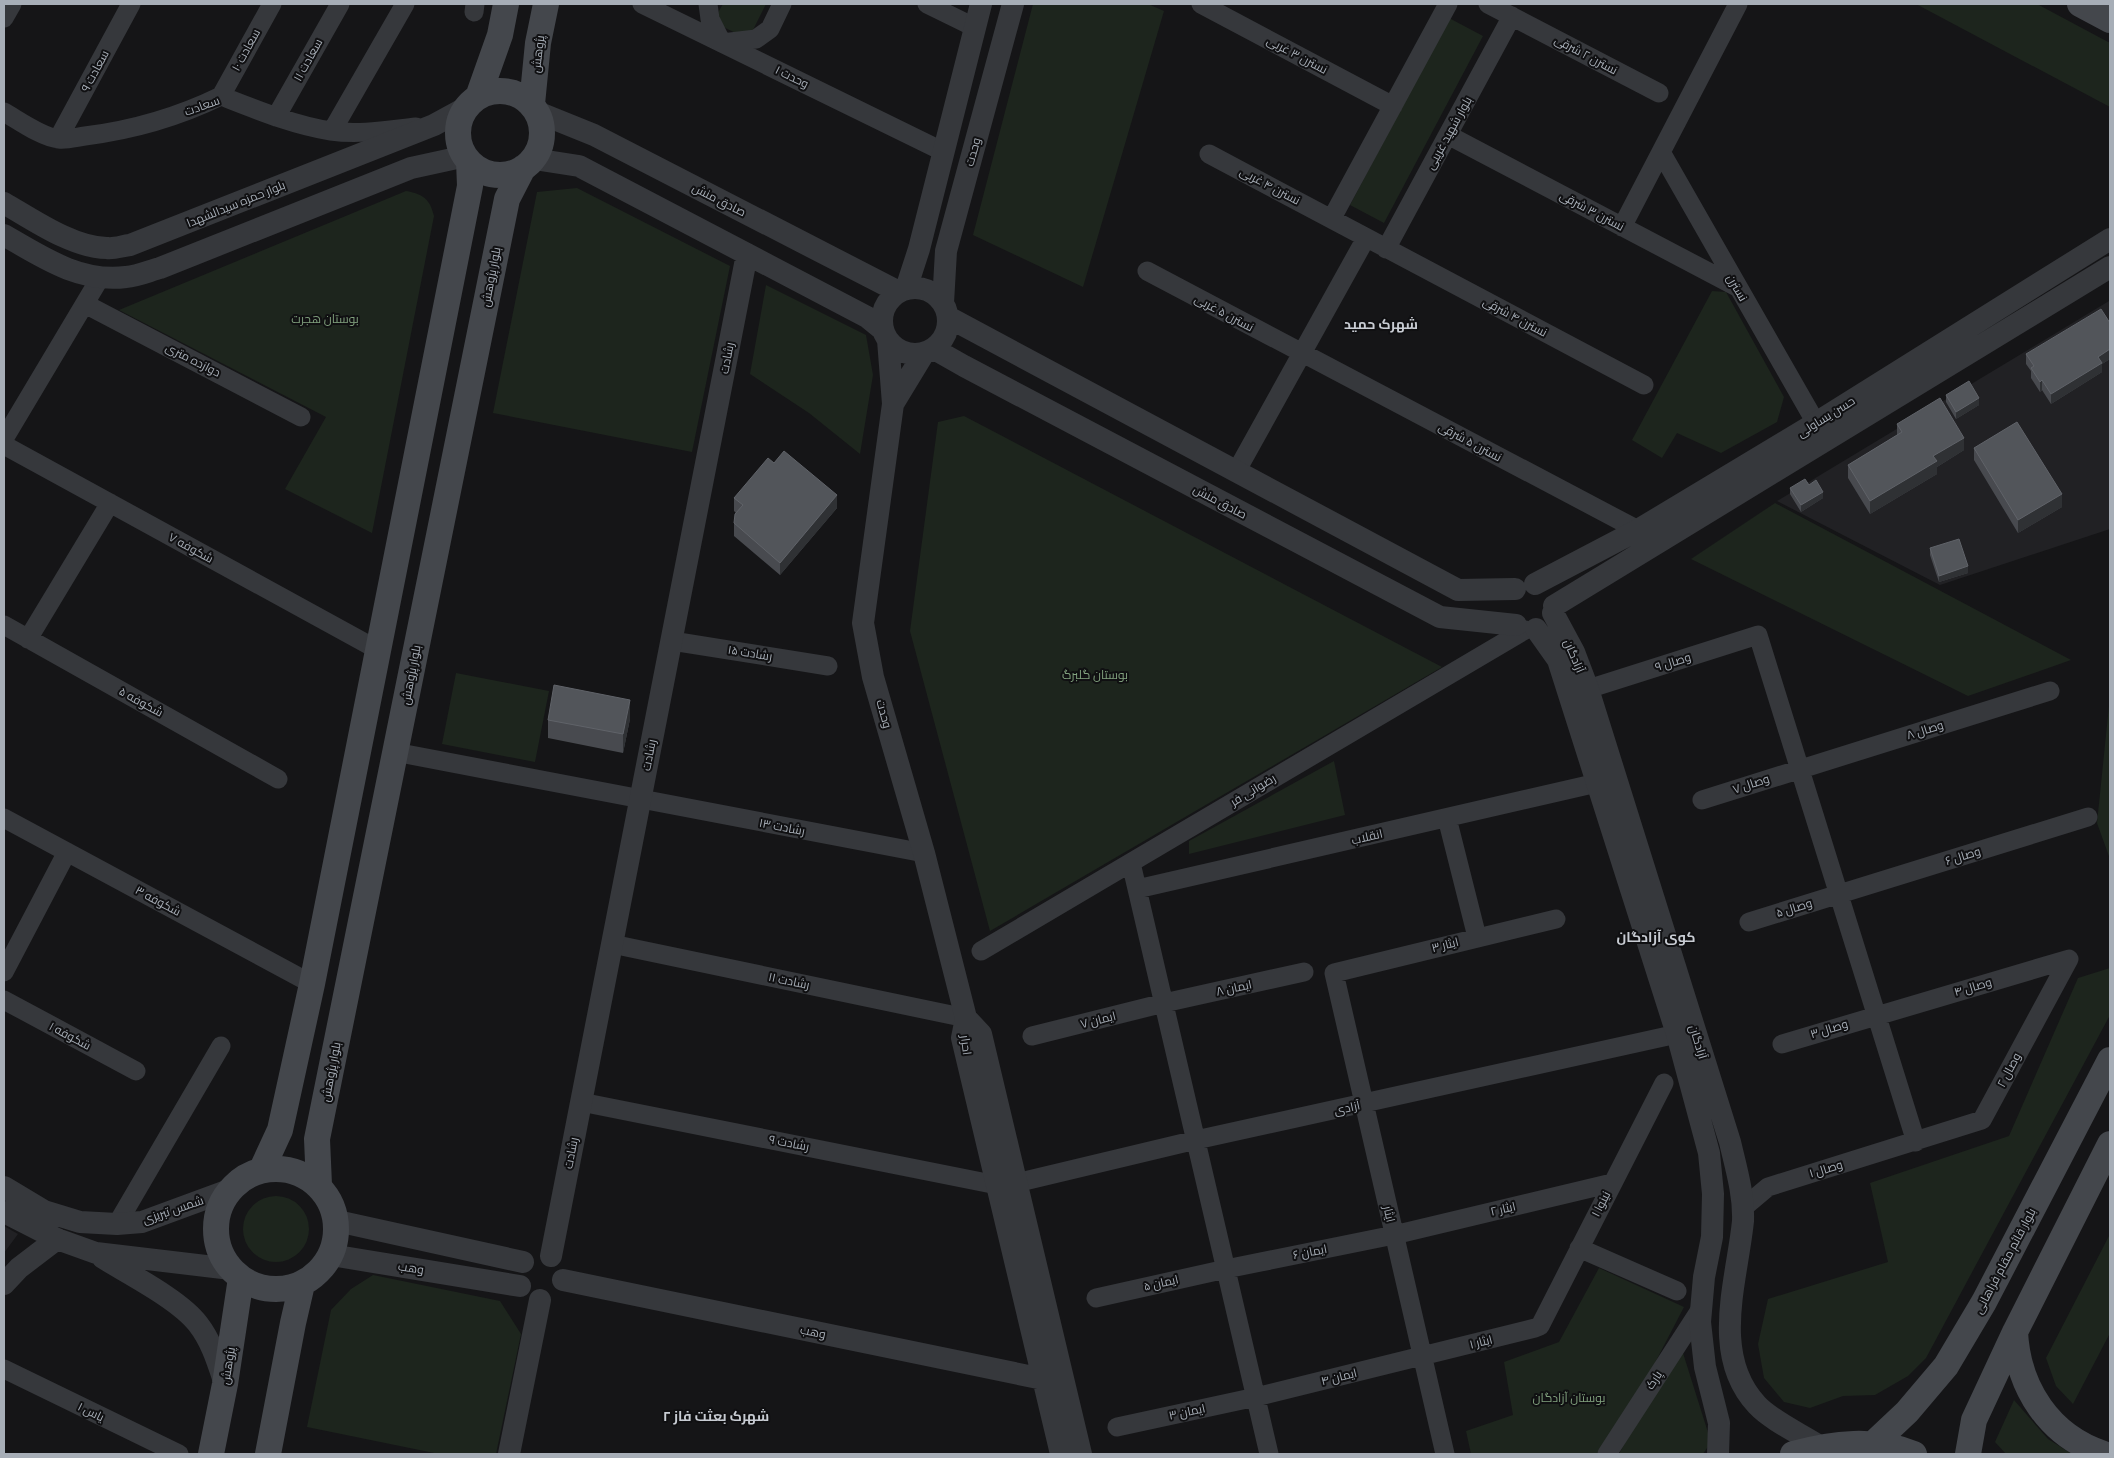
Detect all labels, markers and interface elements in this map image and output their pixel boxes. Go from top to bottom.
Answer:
street label: سعادت ۱۰ [226,25,265,74]
street label: نسترن ۲ شرقی [1551,30,1621,79]
street label: نسترن ۳ غربی [1263,31,1331,79]
street label: پژوهش [526,33,549,74]
street label: سعادت ۱۱ [288,35,327,85]
street label: سعادت ۹ [76,46,114,95]
street label: وحدت ۱ [772,60,812,93]
street label: سعادت [181,90,222,121]
street label: بلوار شهید غریبی [1421,93,1477,173]
street label: وحدت [960,135,985,168]
street label: نسترن ۴ غربی [1236,162,1304,210]
street label: بلوار حمزه سیدالشهدا [184,175,288,232]
street label: صادق منش [689,178,750,221]
street label: نسترن ۳ شرقی [1556,186,1628,236]
street label: بلوار پژوهش [475,245,506,309]
street label: نسترن [1722,271,1753,305]
street label: نسترن ۵ غربی [1191,289,1257,336]
street label: نسترن ۴ شرقی [1480,292,1551,342]
park label: بوستان هجرت [291,309,359,328]
district label: شهرک حمید [1344,313,1418,334]
street label: دوازده متری [162,338,224,382]
street label: رشادت [714,340,739,375]
street label: حسن یساولی [1793,391,1858,442]
street label: نسترن ۵ شرقی [1435,417,1505,466]
street label: صادق منش [1190,479,1250,524]
street label: شکوفه ۷ [165,527,217,568]
street label: آزادگان [1559,636,1590,676]
street label: رشادت ۱۵ [726,640,774,665]
street label: بلوار پژوهش [395,643,426,707]
street label: وصال ۹ [1652,647,1693,676]
park label: بوستان گلبرگ [1062,665,1128,684]
street label: شکوفه ۵ [116,682,167,722]
street label: وحدت [871,697,898,730]
street label: وصال ۸ [1904,715,1946,744]
street label: رشادت [636,737,661,772]
street label: رضوانی فر [1225,768,1279,811]
street label: وصال ۷ [1730,769,1772,798]
street label: رشادت ۱۳ [758,813,807,840]
street label: انقلاب [1349,824,1384,849]
street label: وصال ۶ [1943,841,1983,870]
street label: شکوفه ۳ [132,880,185,921]
street label: وصال ۵ [1773,893,1814,922]
district label: کوی آزادگان [1616,926,1696,947]
street label: ایثار ۳ [1429,932,1460,957]
street label: رشادت ۱۱ [767,967,812,994]
street label: وصال ۴ [1952,972,1994,1001]
street label: ایمان ۸ [1214,974,1254,1001]
street label: ایمان ۷ [1078,1006,1118,1033]
street label: وصال ۳ [1808,1014,1850,1043]
street label: شکوفه ۱ [46,1017,95,1055]
street label: آزادگان [1684,1022,1713,1062]
street label: احرار [956,1033,977,1056]
street label: بلوار پژوهش [315,1040,346,1104]
street label: وصال ۲ [1992,1049,2026,1091]
street label: آزادی [1332,1095,1362,1120]
street label: رشادت ۹ [767,1129,811,1156]
street label: رشادت [558,1135,583,1170]
street label: وصال ۱ [1807,1154,1845,1183]
street label: نینوا ۱ [1586,1188,1615,1220]
street label: شمس تبریزی [140,1190,206,1229]
street label: ایثار ۲ [1488,1196,1518,1221]
street label: ایثار [1378,1203,1401,1224]
street label: بلوار قائم مقام فراهانی [1969,1204,2041,1317]
street label: ایمان ۶ [1291,1239,1329,1264]
street label: وهب [397,1256,425,1279]
street label: ایمان ۵ [1142,1269,1180,1296]
street label: وهب [798,1320,828,1343]
street label: ایثار ۱ [1467,1330,1494,1354]
street label: پژوهش [215,1345,240,1386]
street label: ایمان ۴ [1319,1363,1359,1390]
street label: پارک [1640,1366,1667,1393]
park label: بوستان آزادگان [1533,1388,1605,1407]
street label: یاس ۱ [75,1397,109,1426]
street label: ایمان ۳ [1167,1398,1207,1425]
district label: شهرک بعثت فاز ۲ [663,1405,769,1426]

